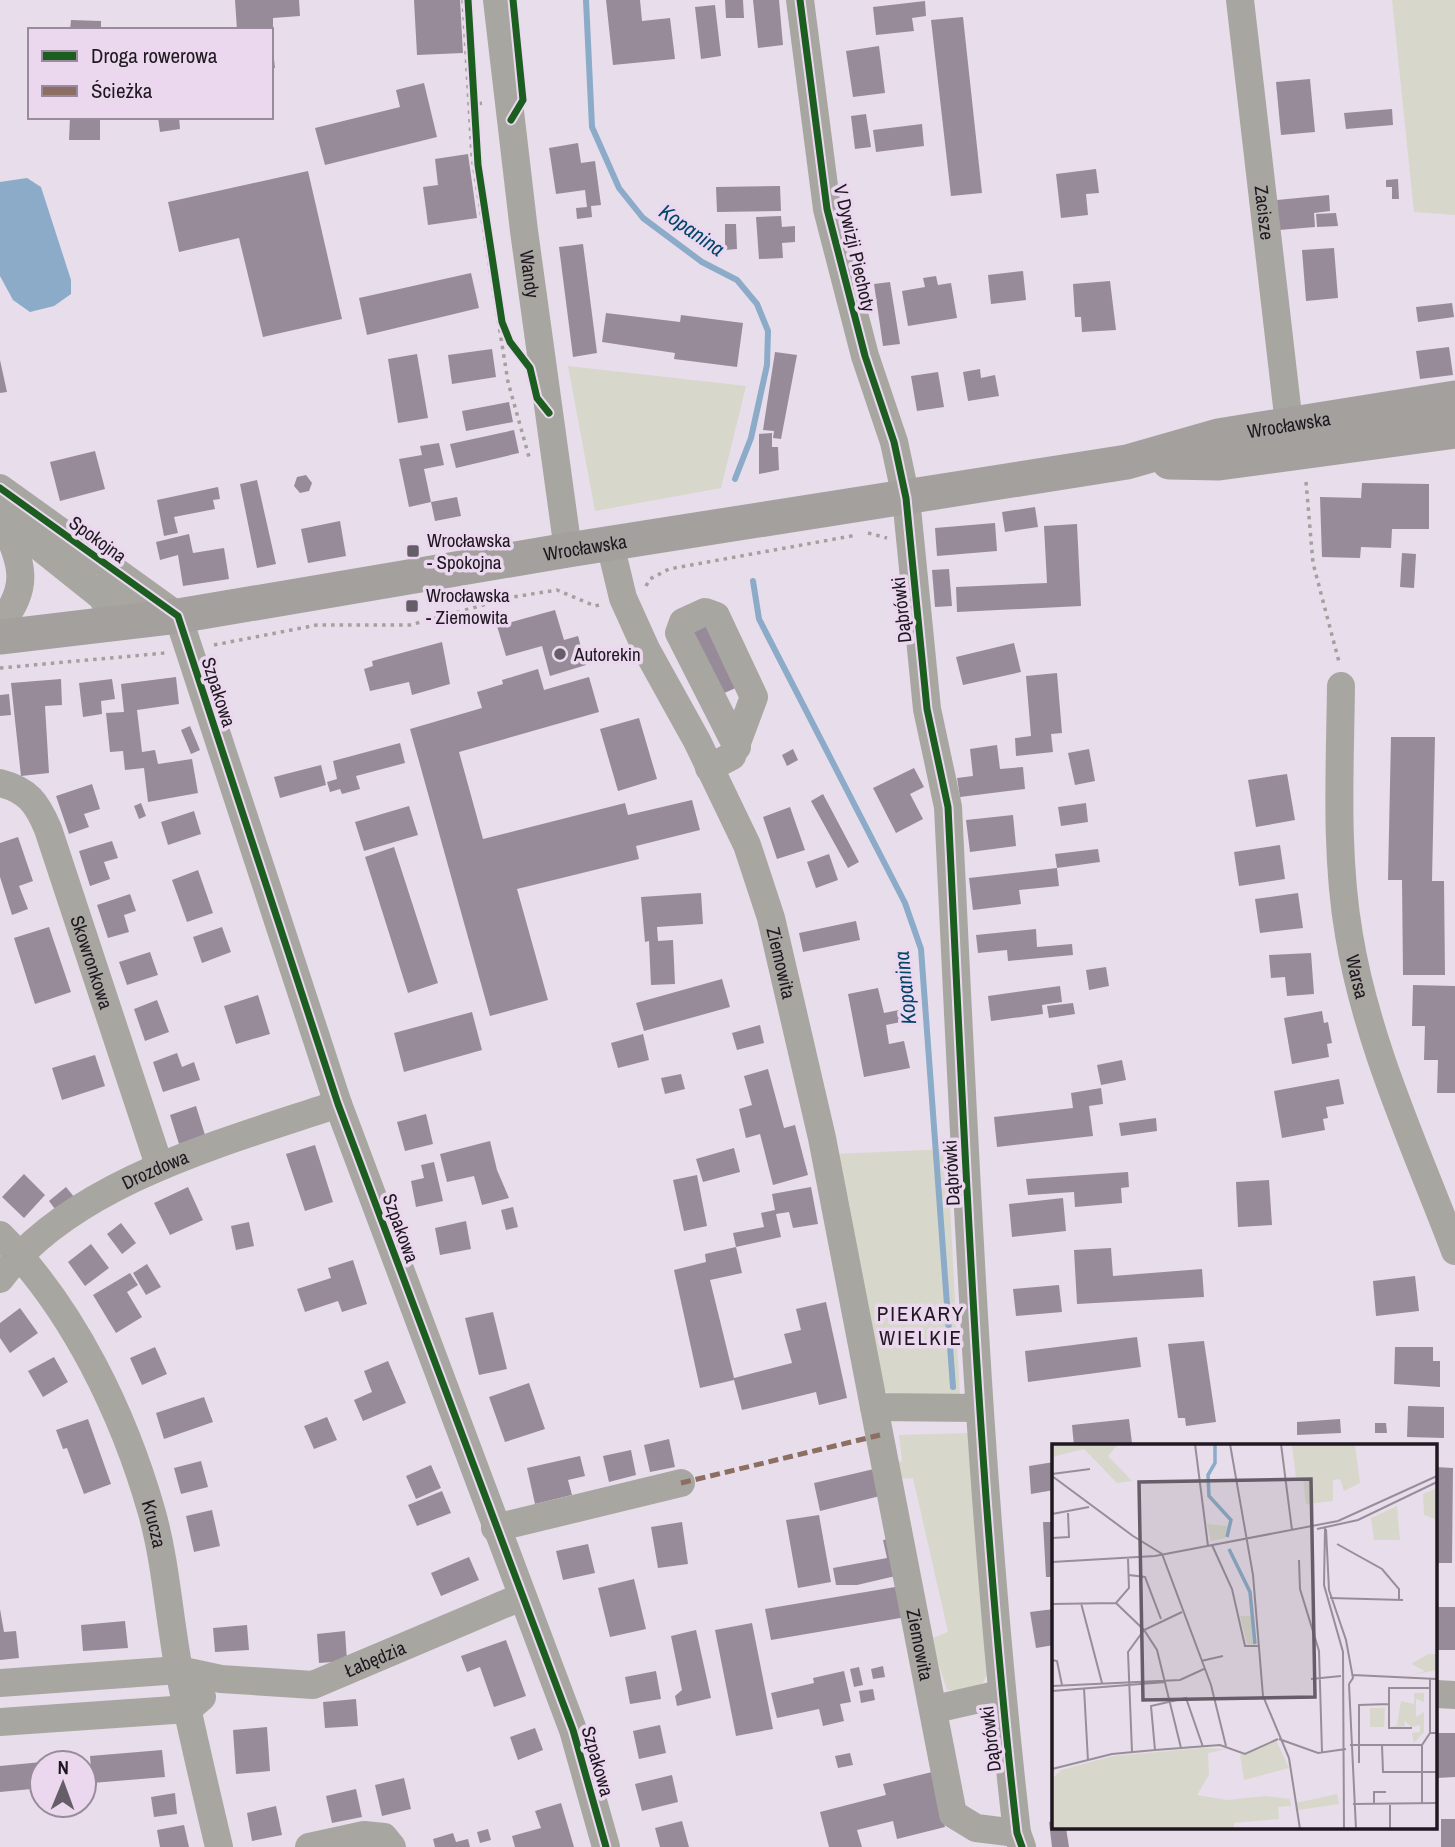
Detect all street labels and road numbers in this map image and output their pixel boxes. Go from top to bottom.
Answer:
street label: V Dywizji Piechoty [828,182,882,314]
street label: Zacisze [1249,184,1281,241]
street label: Wandy [514,248,546,300]
street label: Wrocławska [1245,405,1333,444]
street label: Spokojna [64,509,132,569]
street label: Wrocławska [542,528,629,567]
street label: Dąbrówki [885,576,917,644]
street label: Szpakowa [196,654,243,731]
street label: Skowronkowa [64,912,120,1013]
street label: Ziemowita [761,924,802,1002]
street label: Warsa [1340,952,1375,1002]
street label: Dąbrówki [936,1139,966,1207]
street label: Drozdowa [117,1143,192,1195]
street label: Szpakowa [376,1190,426,1267]
street label: Krucza [136,1497,173,1550]
street label: Ziemowita [900,1606,940,1683]
street label: Łabędzia [340,1634,410,1683]
street label: Dąbrówki [973,1705,1007,1773]
street label: Szpakowa [576,1723,620,1799]

